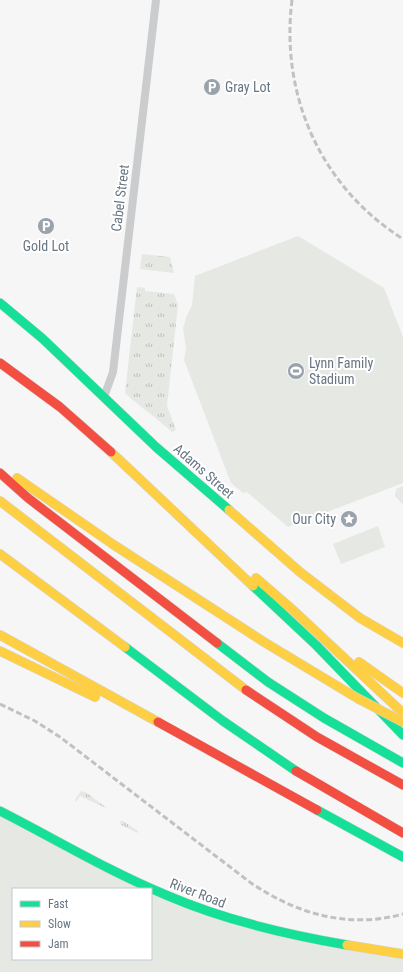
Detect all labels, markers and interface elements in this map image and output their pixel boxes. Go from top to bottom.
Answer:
parking icon: Gray Lot [202,77,222,97]
place label: Gray Lot [225,79,271,95]
street label: Cabel Street [108,164,132,232]
parking icon: Gold Lot [36,216,56,236]
place label: Gold Lot [23,238,69,254]
place label: Lynn Family Stadium [309,355,374,387]
sports icon: Lynn Family Stadium [286,361,306,381]
street label: Adams Street [171,440,237,502]
place icon: Our City [339,509,359,529]
place label: Our City [292,511,336,527]
street label: River Road [168,875,228,911]
legend [12,888,152,960]
text: Fast [48,897,69,911]
text: Slow [48,917,71,931]
text: Jam [48,937,69,951]

